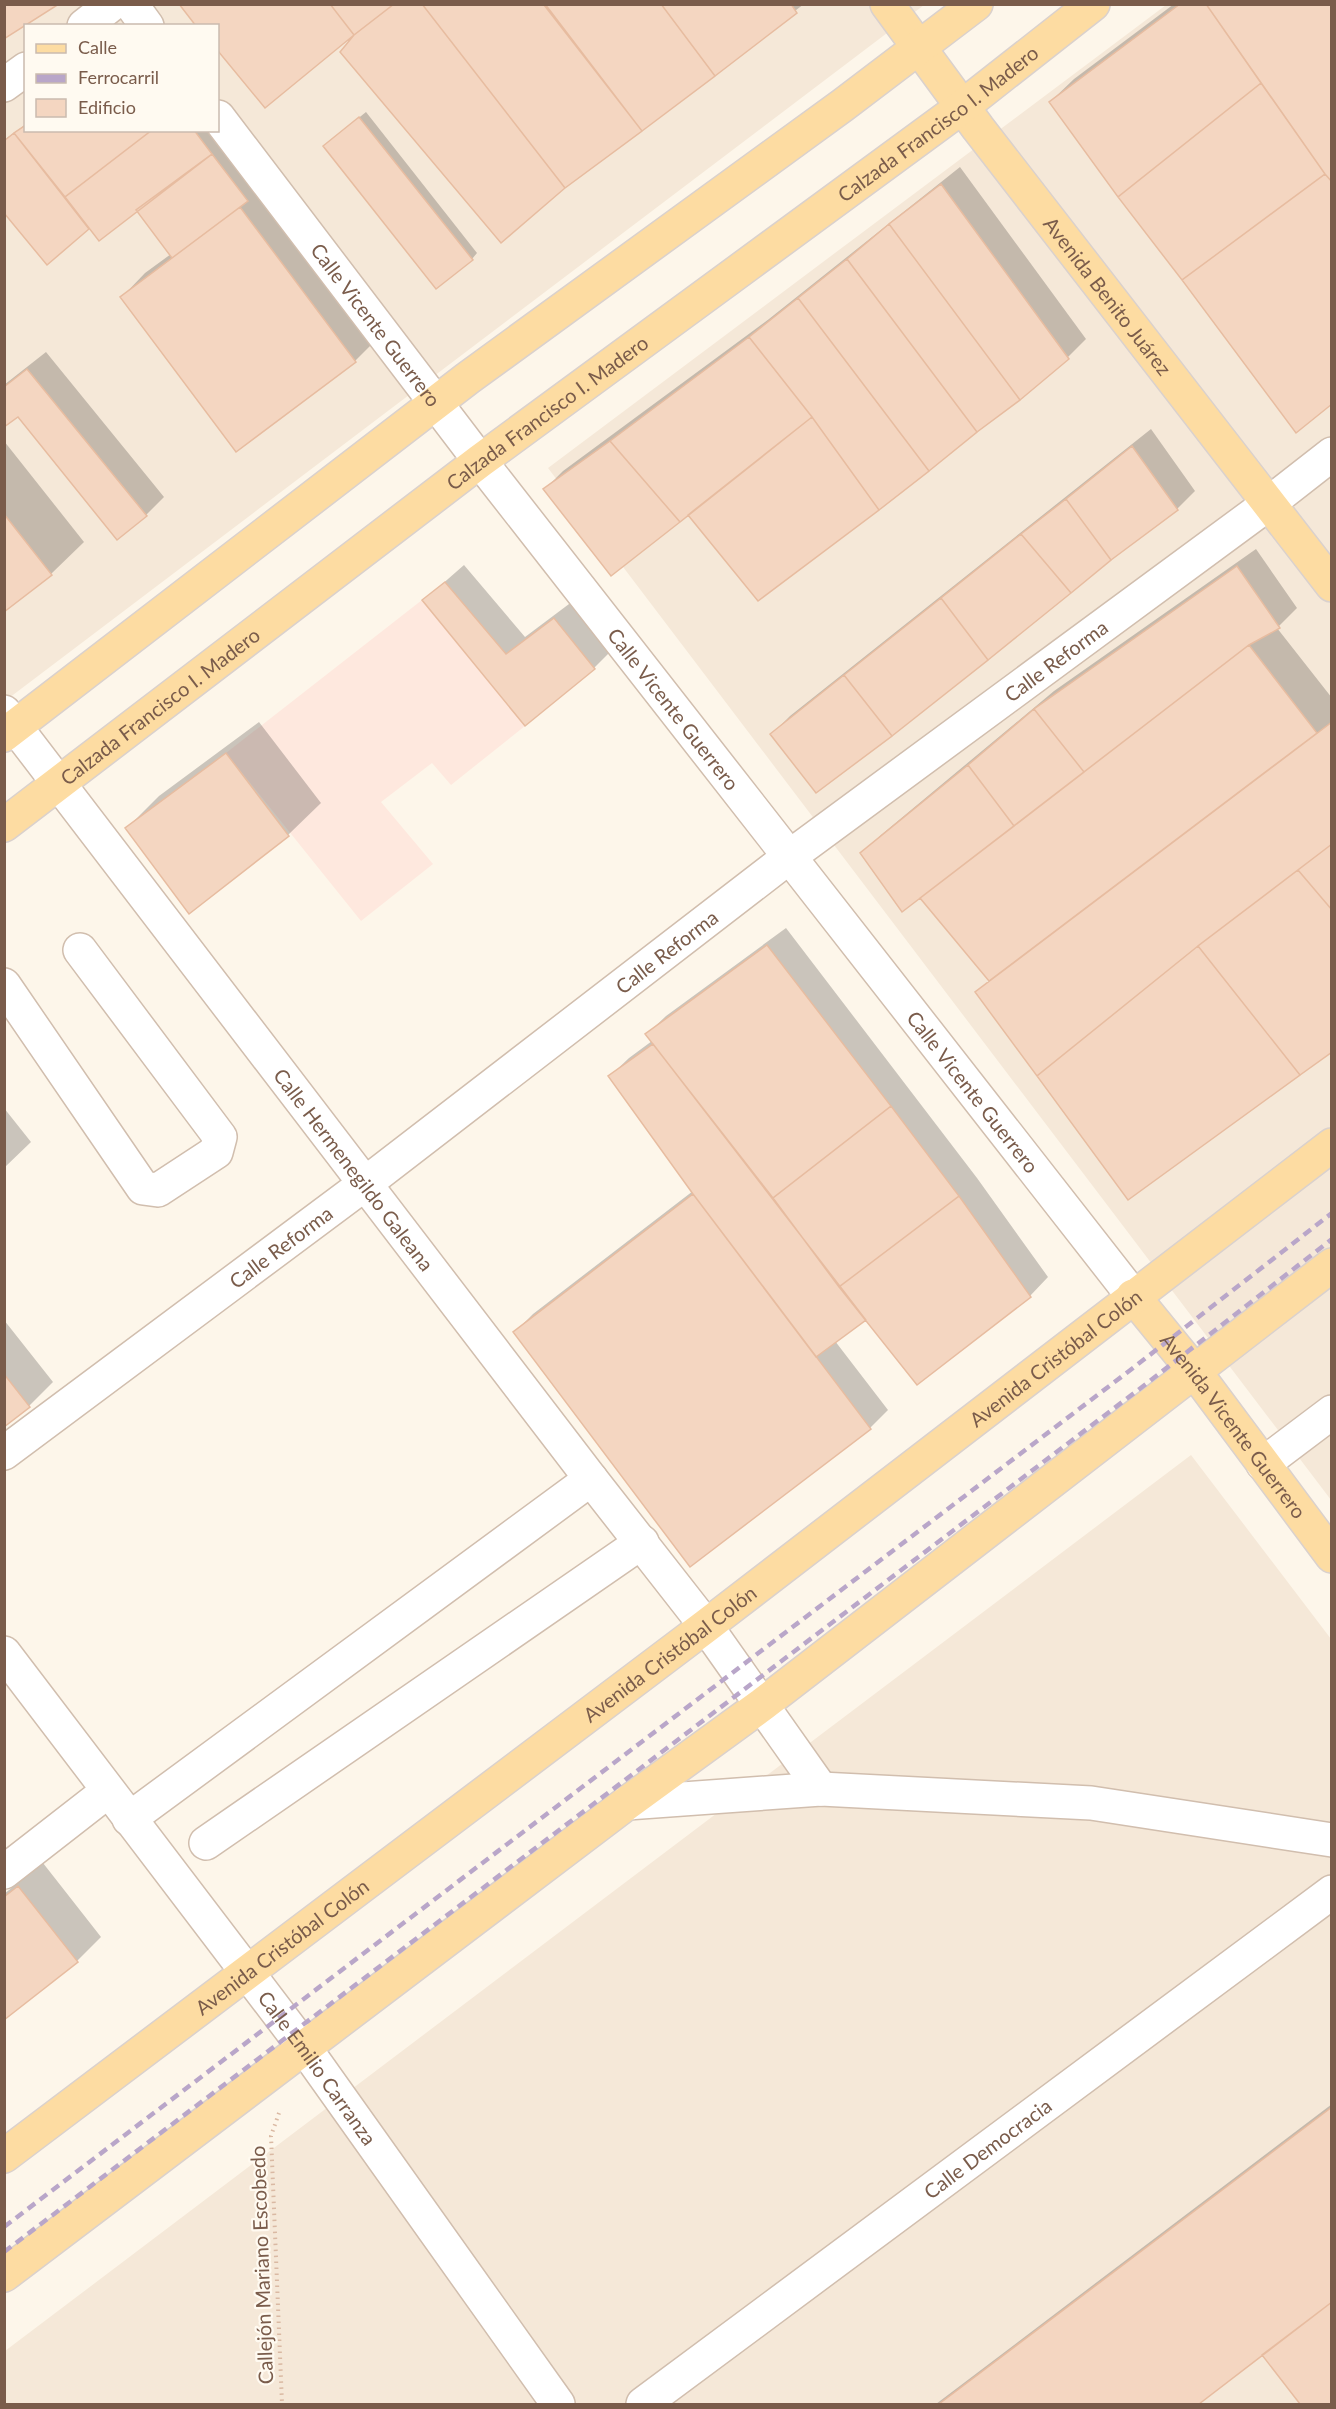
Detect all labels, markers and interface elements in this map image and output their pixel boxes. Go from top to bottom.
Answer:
legend [24,24,219,132]
text: Calle [78,36,117,58]
street label: Calzada Francisco I. Madero [833,40,1043,206]
text: Ferrocarril [78,66,159,88]
text: Edificio [78,96,136,118]
street label: Avenida Benito Juárez [1039,212,1177,380]
street label: Calle Vicente Guerrero [306,238,446,411]
street label: Calzada Francisco I. Madero [441,330,652,495]
street label: Calle Reforma [999,614,1112,706]
street label: Calzada Francisco I. Madero [55,622,264,790]
street label: Calle Vicente Guerrero [603,623,745,795]
street label: Calle Reforma [611,904,722,998]
street label: Calle Vicente Guerrero [902,1006,1044,1177]
street label: Calle Hermenegildo Galeana [269,1063,439,1275]
street label: Calle Reforma [224,1200,337,1293]
street label: Avenida Cristóbal Colón [964,1284,1146,1431]
street label: Avenida Vicente Guerrero [1156,1328,1312,1523]
street label: Avenida Cristóbal Colón [578,1580,761,1727]
street label: Avenida Cristóbal Colón [190,1873,373,2019]
street label: Calle Emilio Carranza [253,1986,382,2149]
street label: Calle Democracia [919,2093,1056,2203]
street label: Callejón Mariano Escobedo [245,2145,277,2385]

